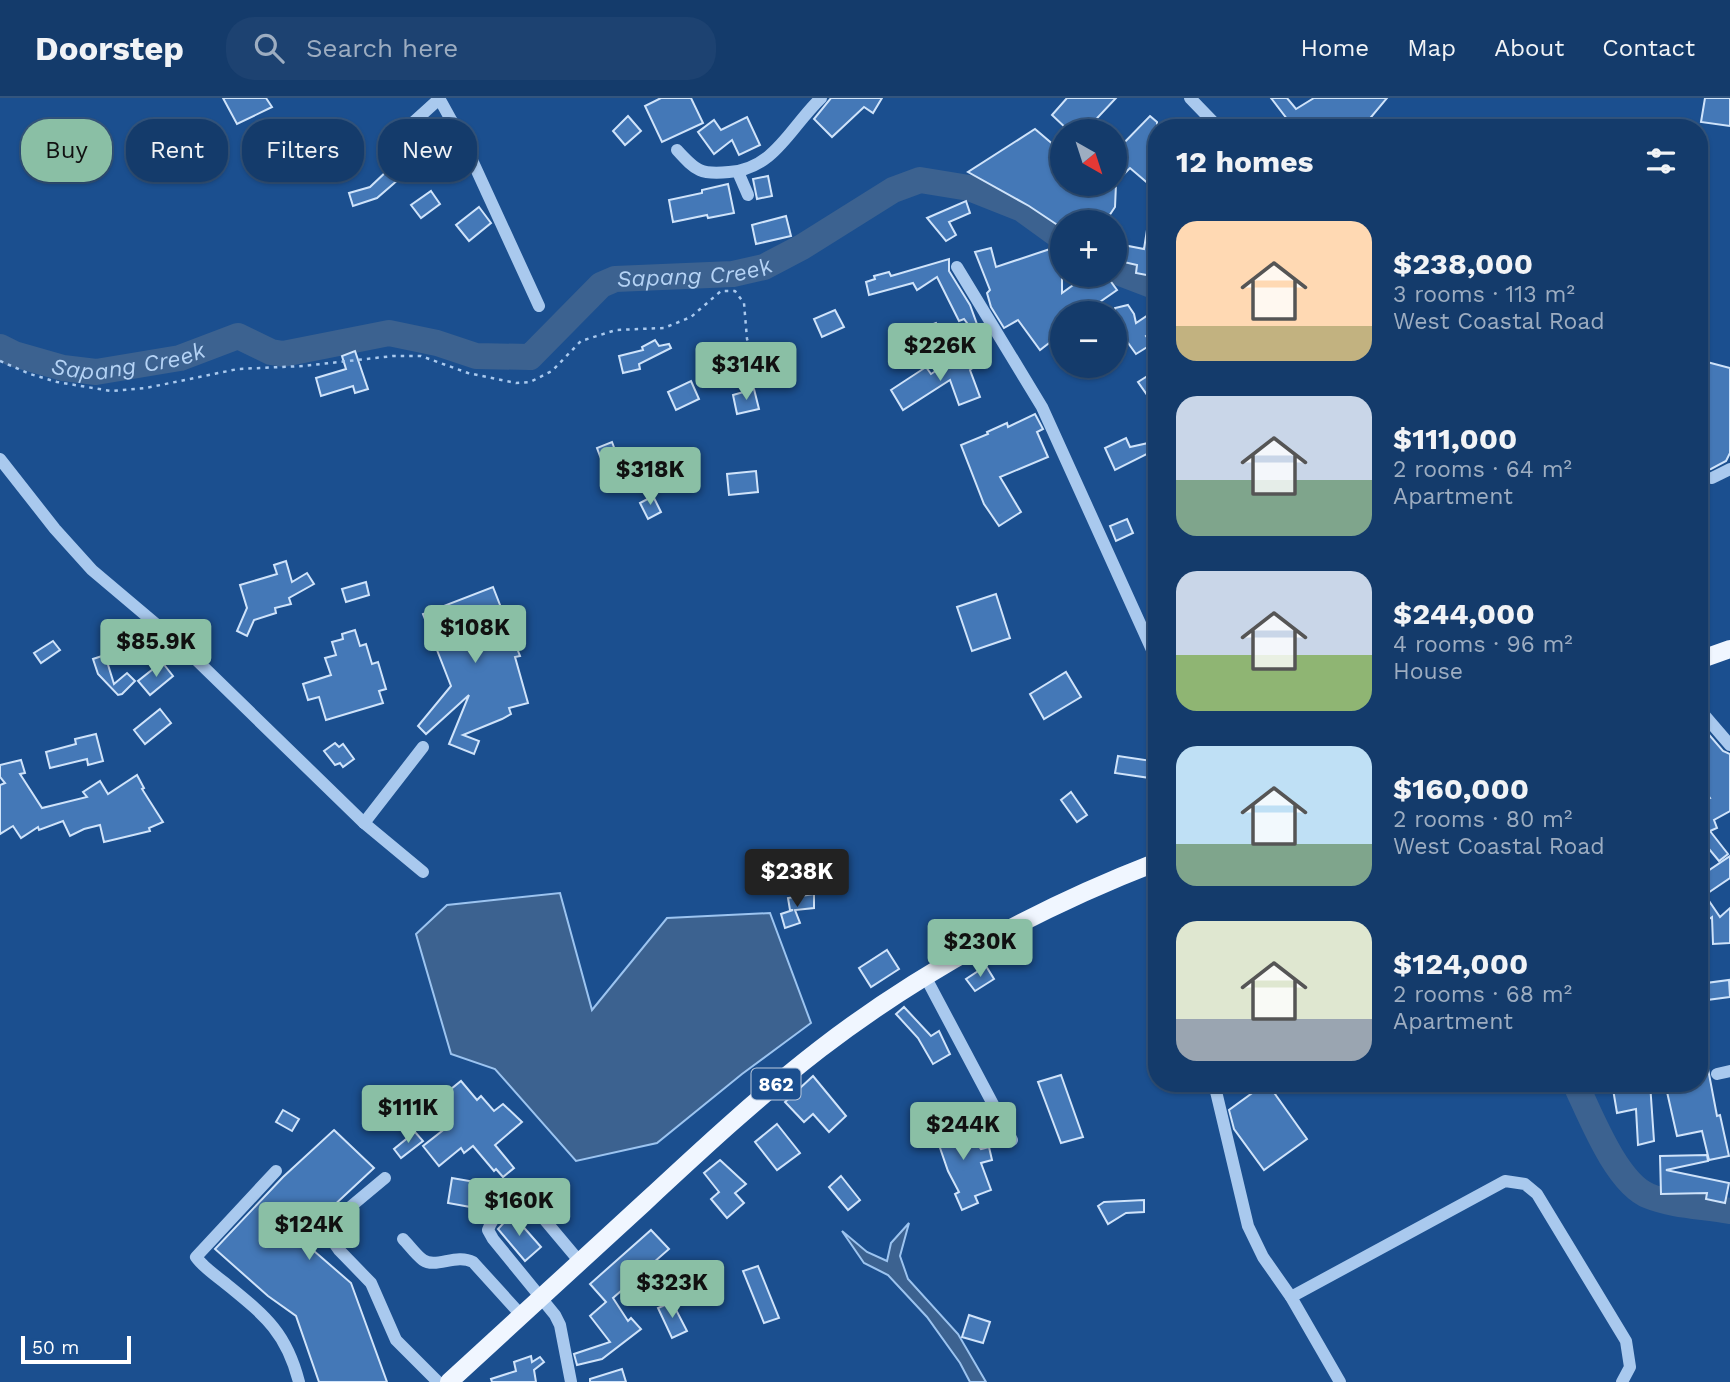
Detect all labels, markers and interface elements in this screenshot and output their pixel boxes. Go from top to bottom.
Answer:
search box [226,17,716,80]
text: Doorstep [35,29,184,68]
icon: search [250,29,288,67]
text: Search here [306,33,458,63]
text: Home [1301,34,1369,62]
text: Map [1407,34,1456,62]
text: About [1494,34,1564,62]
text: Contact [1602,34,1695,62]
chip: Buy [21,119,112,182]
chip: Rent [126,119,228,182]
chip: Filters [242,119,364,182]
chip: New [378,119,477,182]
north arrow [1050,119,1127,196]
map controls [1050,119,1127,378]
icon: filters [1642,142,1680,180]
text: 12 homes [1176,144,1314,179]
button: + [1050,210,1127,287]
text: $238,000 [1393,246,1533,281]
icon: home [1232,249,1316,333]
water label: Sapang Creek [616,251,778,293]
text: 3 rooms · 113 m² [1393,281,1575,308]
button: − [1050,301,1127,378]
text: West Coastal Road [1393,308,1605,335]
pin: $226K [891,324,989,383]
text: $226K [904,332,976,359]
water label: Sapang Creek [48,336,210,386]
pin: $314K [697,342,795,402]
text: $314K [711,351,781,378]
text: $111,000 [1393,421,1517,456]
icon: home [1232,424,1316,508]
pin: $318K [601,448,699,507]
text: $318K [616,456,684,483]
text: 2 rooms · 64 m² [1393,456,1572,483]
text: Apartment [1393,483,1513,510]
text: $244,000 [1393,596,1535,631]
icon: home [1232,599,1316,683]
pin: $108K [426,606,524,665]
text: $108K [440,614,510,641]
pin: $85.9K [99,620,213,679]
text: $85.9K [116,628,196,655]
text: 4 rooms · 96 m² [1393,631,1573,658]
text: House [1393,658,1463,685]
text: $160,000 [1393,771,1529,806]
icon: home [1232,774,1316,858]
text: 2 rooms · 80 m² [1393,806,1572,833]
text: West Coastal Road [1393,833,1605,860]
pin: $238K [748,850,846,909]
text: $238K [761,858,833,885]
pin: $230K [931,920,1029,979]
text: $230K [944,928,1016,955]
text: $124,000 [1393,946,1528,981]
icon: home [1232,949,1316,1033]
text: 2 rooms · 68 m² [1393,981,1572,1008]
text: Apartment [1393,1008,1513,1035]
road number: 862 [752,1068,800,1100]
pin: $111K [359,1086,457,1145]
text: $111K [378,1094,438,1121]
pin: $244K [914,1102,1012,1162]
text: $244K [926,1111,1000,1138]
pin: $160K [470,1178,568,1238]
text: $160K [484,1187,554,1214]
pin: $124K [260,1202,358,1262]
text: $124K [275,1211,343,1238]
pin: $323K [623,1260,721,1320]
text: $323K [636,1269,708,1296]
scale bar [21,1333,131,1365]
text: 50 m [32,1336,79,1359]

